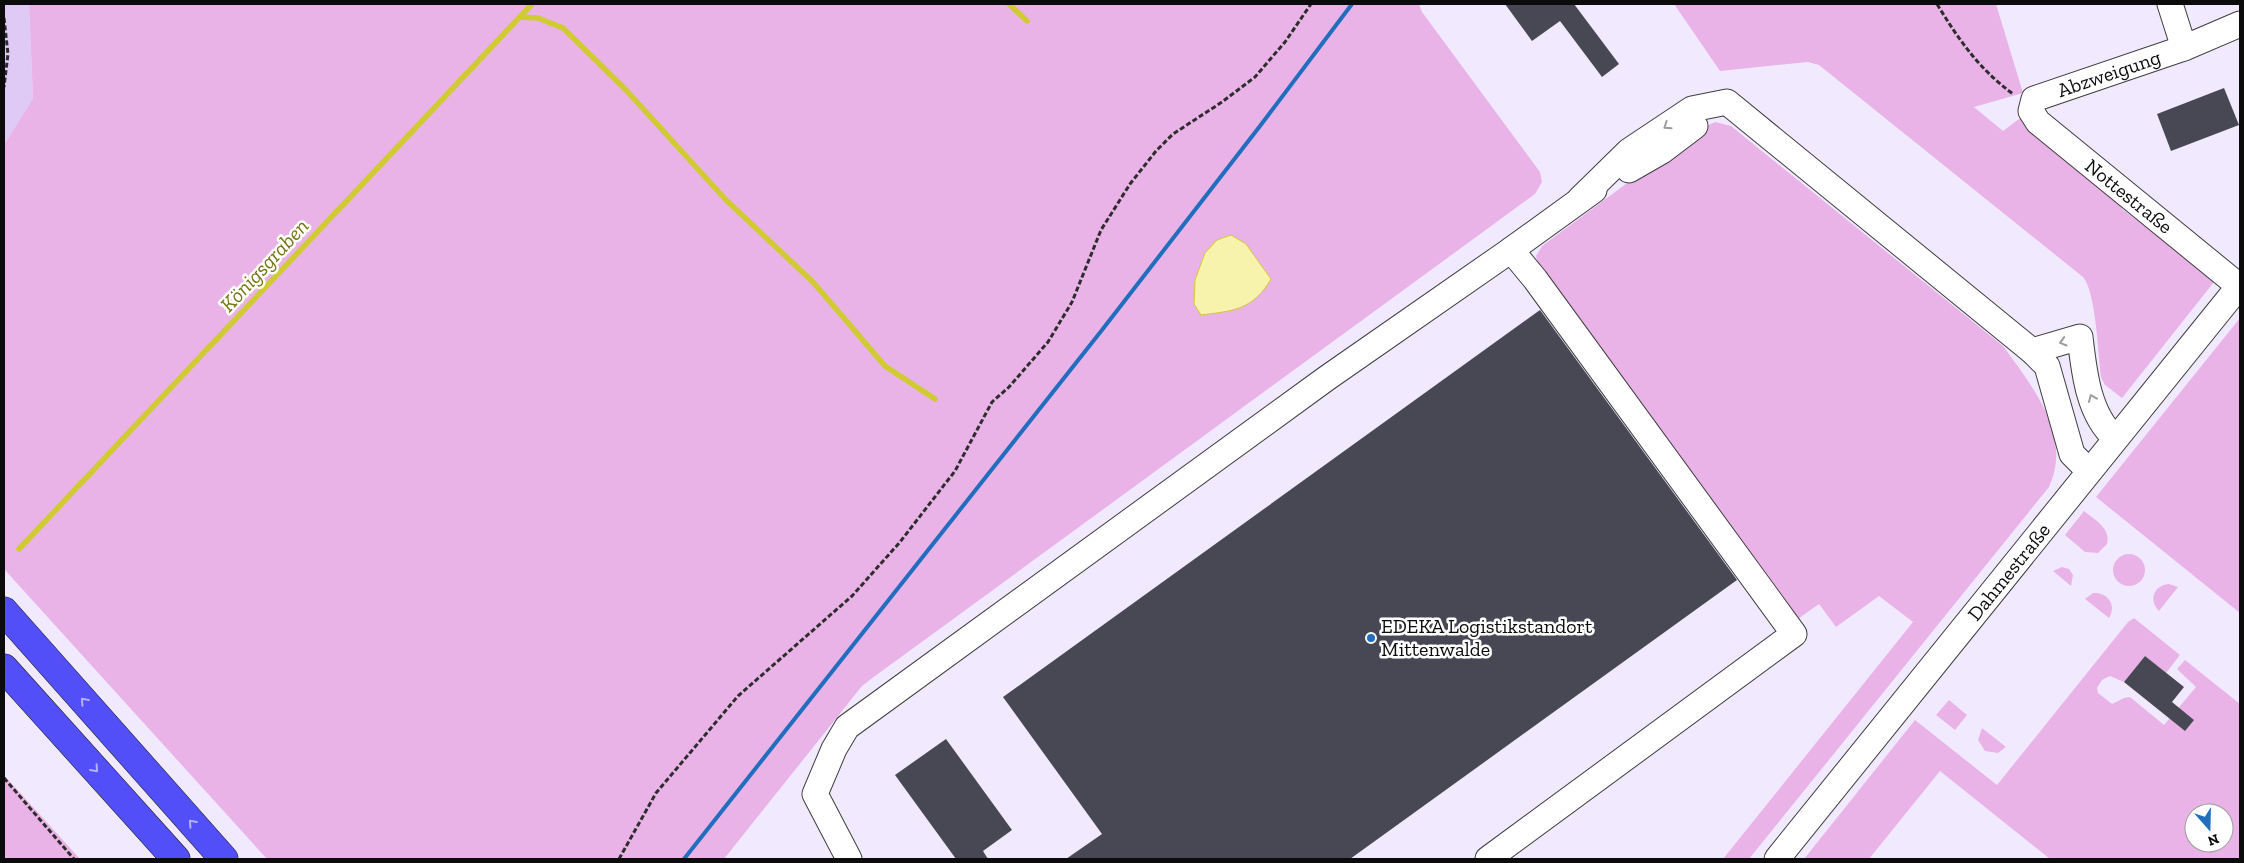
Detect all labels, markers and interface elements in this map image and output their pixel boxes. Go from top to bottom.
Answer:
street label: Abzweigung [2054,45,2164,102]
one-way arrow [1663,119,1672,129]
street label: Nottestraße [2080,153,2178,239]
water label: Königsgraben [215,213,313,317]
one-way arrow [2060,336,2068,346]
one-way arrow [2088,394,2098,403]
street label: Dahmestraße [1962,518,2055,625]
place label: EDEKA Logistikstandort Mittenwalde [1381,614,1593,661]
marker: EDEKA Logistikstandort Mittenwalde [1365,632,1377,644]
one-way arrow [81,698,90,707]
one-way arrow [89,763,98,772]
north arrow [2184,803,2234,853]
one-way arrow [189,819,198,828]
text: N [2205,830,2221,850]

